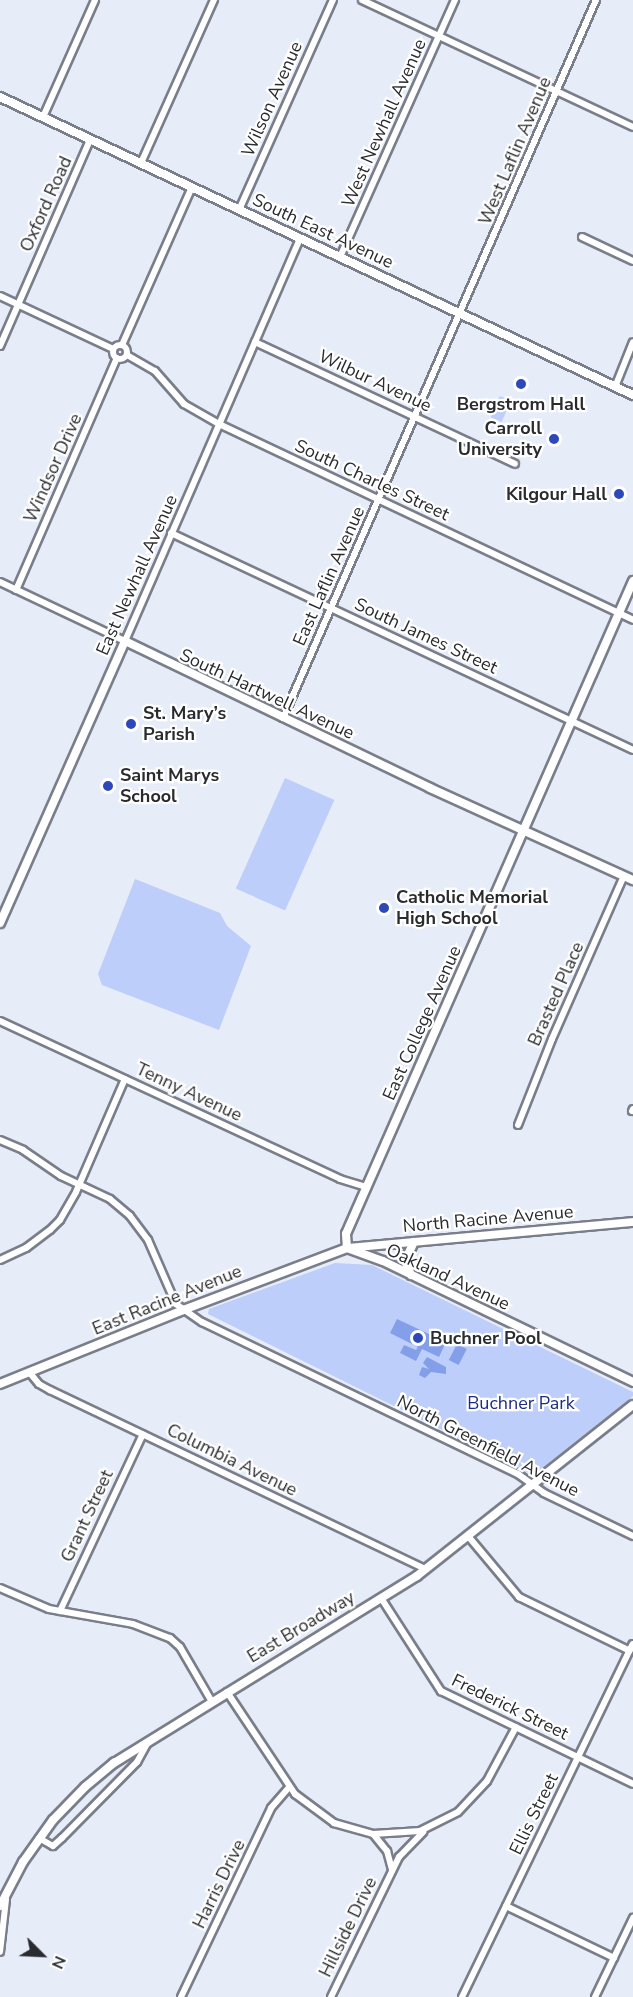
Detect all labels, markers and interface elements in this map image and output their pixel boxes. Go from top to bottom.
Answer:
street label: West Newhall Avenue [337,35,431,211]
street label: Wilson Avenue [237,38,307,160]
street label: West Laflin Avenue [474,74,556,228]
street label: Oxford Road [15,153,77,255]
street label: South East Avenue [249,189,397,273]
street label: Wilbur Avenue [315,345,435,417]
marker: Bergstrom Hall [514,377,528,391]
place label: Bergstrom Hall [457,393,585,415]
street label: Windsor Drive [19,410,87,526]
place label: Carroll University [458,418,542,460]
marker: Carroll University [547,432,561,446]
street label: South Charles Street [291,435,453,525]
place label: Kilgour Hall [506,483,607,505]
marker: Kilgour Hall [612,487,626,501]
street label: East Newhall Avenue [92,491,182,659]
street label: East Laflin Avenue [289,503,369,649]
street label: South James Street [351,593,501,679]
street label: South Hartwell Avenue [176,644,358,744]
place label: St. Mary’s Parish [143,703,226,746]
marker: St. Mary’s Parish [124,717,138,731]
place label: Saint Marys School [120,765,219,808]
marker: Saint Marys School [101,779,115,793]
place label: Catholic Memorial High School [396,887,548,930]
marker: Catholic Memorial High School [377,901,391,915]
street label: Brasted Place [523,939,589,1049]
street label: East College Avenue [378,942,466,1104]
street label: Tenny Avenue [133,1058,245,1126]
street label: North Racine Avenue [402,1201,574,1237]
street label: Oakland Avenue [383,1239,513,1315]
street label: East Racine Avenue [89,1260,245,1340]
place label: Buchner Pool [430,1327,542,1349]
marker: Buchner Pool [411,1331,425,1345]
street label: North Greenfield Avenue [393,1391,583,1501]
park label: Buchner Park [467,1392,575,1414]
street label: Columbia Avenue [163,1419,301,1501]
street label: Grant Street [56,1466,118,1566]
street label: East Broadway [243,1586,359,1668]
street label: Frederick Street [448,1669,572,1745]
street label: Ellis Street [505,1770,563,1858]
street label: Harris Drive [188,1836,250,1932]
street label: Hillside Drive [314,1873,382,1981]
north arrow [12,1925,72,1985]
text: N [46,1952,71,1972]

